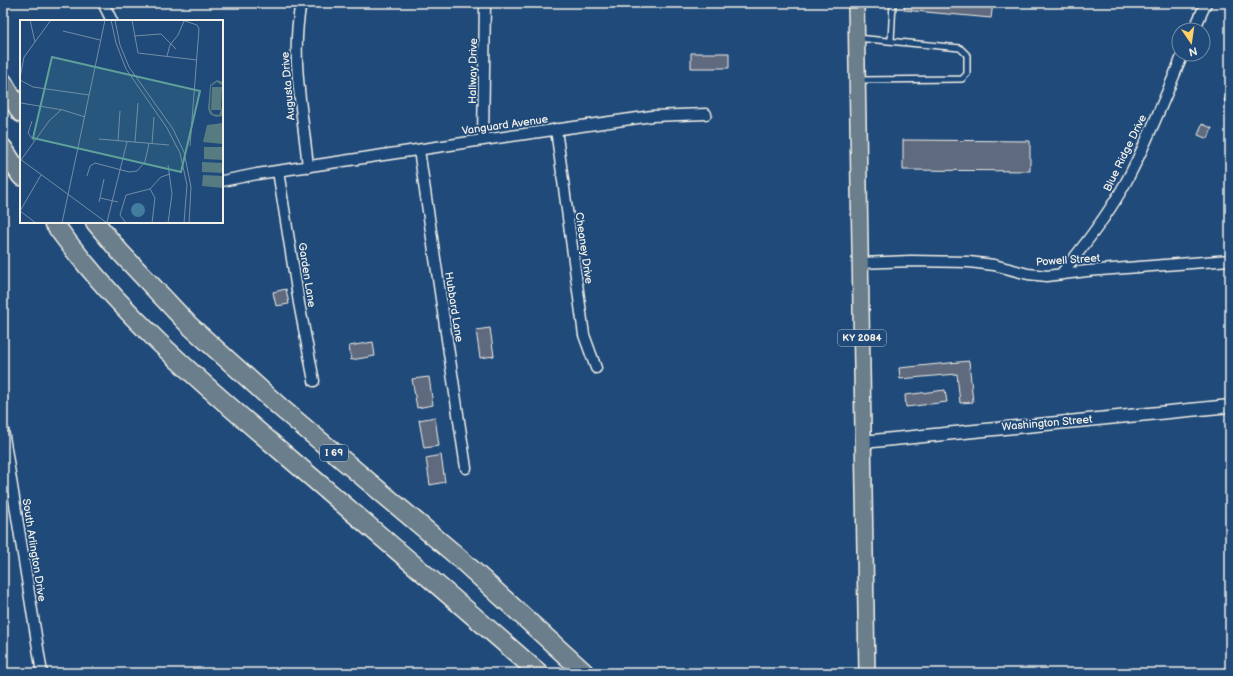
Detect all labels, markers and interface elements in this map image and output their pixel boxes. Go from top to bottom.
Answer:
inset map [20,20,223,223]
north arrow [1171,22,1211,62]
street label: Hallway Drive [466,38,480,104]
text: N [1188,44,1199,59]
street label: Augusta Drive [278,51,297,121]
street label: Vanguard Avenue [461,112,549,137]
street label: Blue Ridge Drive [1101,112,1149,194]
street label: Cheaney Drive [573,211,596,285]
street label: Garden Lane [295,242,319,309]
street label: Powell Street [1035,251,1101,269]
street label: Hubbard Lane [442,271,466,343]
road number: KY 2084 [838,330,886,346]
street label: Washington Street [1001,413,1093,433]
road number: I 69 [320,445,348,461]
street label: South Arlington Drive [19,498,49,603]

